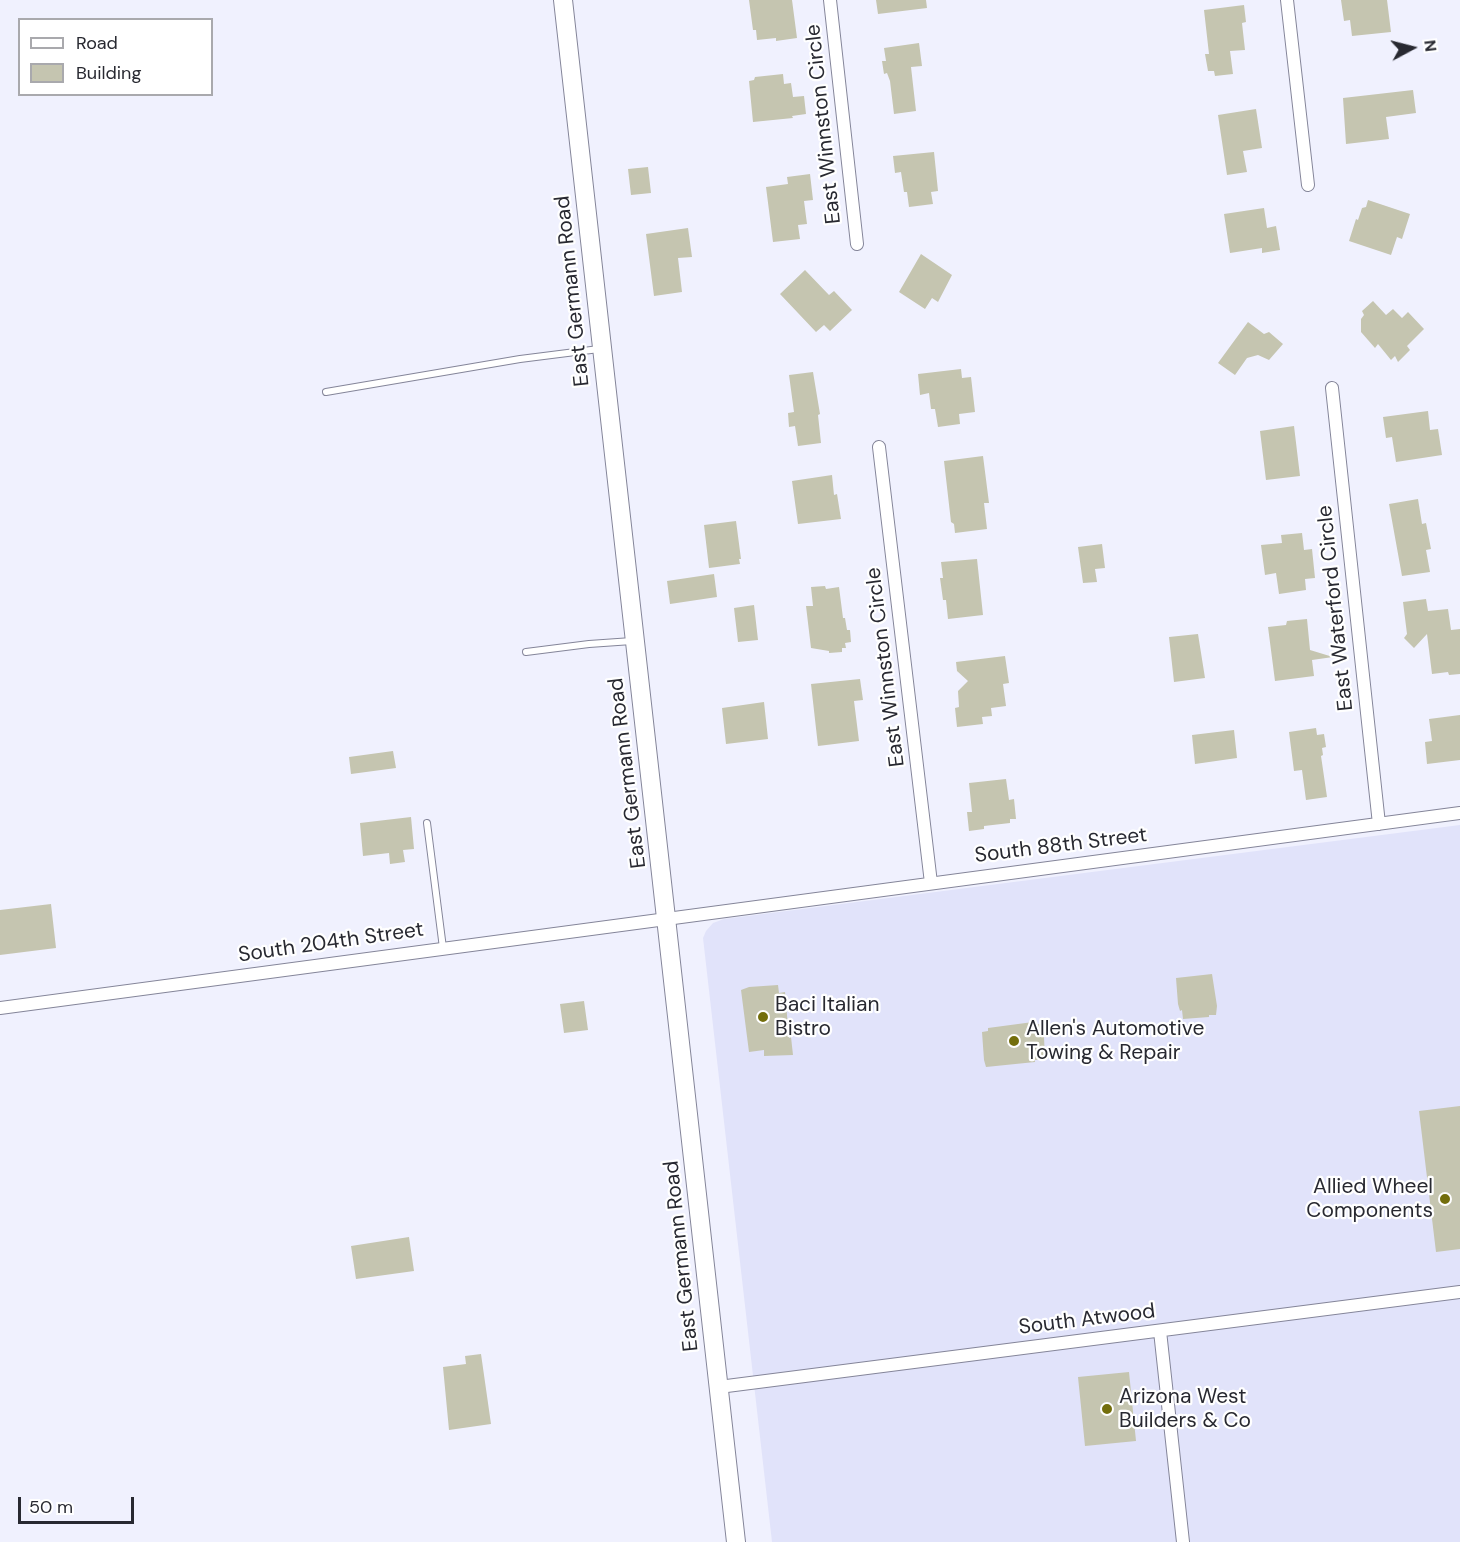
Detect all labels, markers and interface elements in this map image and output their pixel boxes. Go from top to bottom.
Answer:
legend [18,18,213,96]
north arrow [1382,18,1442,78]
street label: East Winnston Circle [801,23,847,225]
text: Road [76,31,118,55]
text: N [1419,39,1441,53]
text: Building [76,61,141,85]
street label: East Germann Road [550,194,596,388]
street label: East Waterford Circle [1313,504,1359,712]
street label: East Winnston Circle [861,566,911,768]
street label: East Germann Road [604,676,652,870]
street label: South 88th Street [973,823,1149,869]
street label: South 204th Street [237,918,425,968]
place label: Baci Italian Bistro [775,992,879,1042]
marker: Baci Italian Bistro [756,1010,770,1024]
place label: Allen's Automotive Towing & Repair [1026,1016,1204,1066]
marker: Allen's Automotive Towing & Repair [1007,1034,1021,1048]
street label: East Germann Road [659,1159,705,1353]
place label: Allied Wheel Components [1306,1174,1433,1224]
marker: Allied Wheel Components [1438,1192,1452,1206]
street label: South Atwood [1017,1299,1157,1341]
place label: Arizona West Builders & Co [1119,1384,1251,1434]
marker: Arizona West Builders & Co [1100,1402,1114,1416]
scale bar [21,1485,136,1523]
text: 50 m [29,1495,73,1519]

